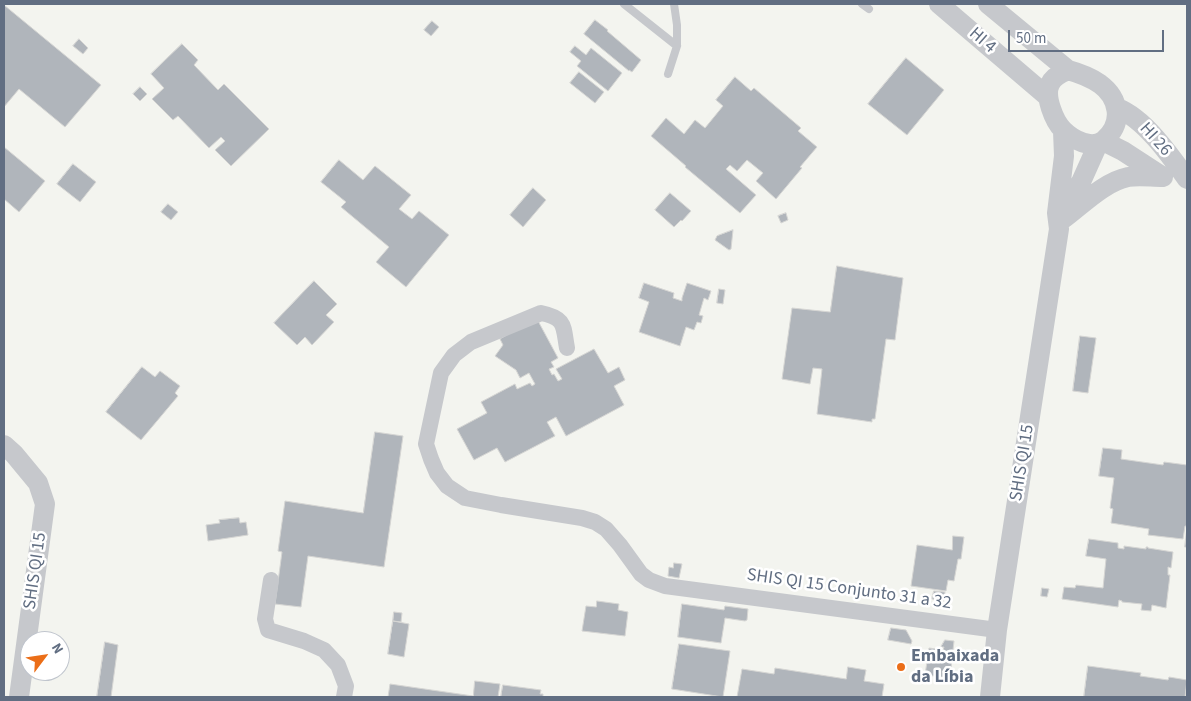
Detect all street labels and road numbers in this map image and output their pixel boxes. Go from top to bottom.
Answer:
street label: HI 4 [964,23,1000,59]
street label: HI 26 [1134,119,1176,161]
street label: SHIS QI 15 [1006,423,1040,503]
street label: SHIS QI 15 [20,531,52,611]
street label: SHIS QI 15 Conjunto 31 a 32 [745,565,953,615]

